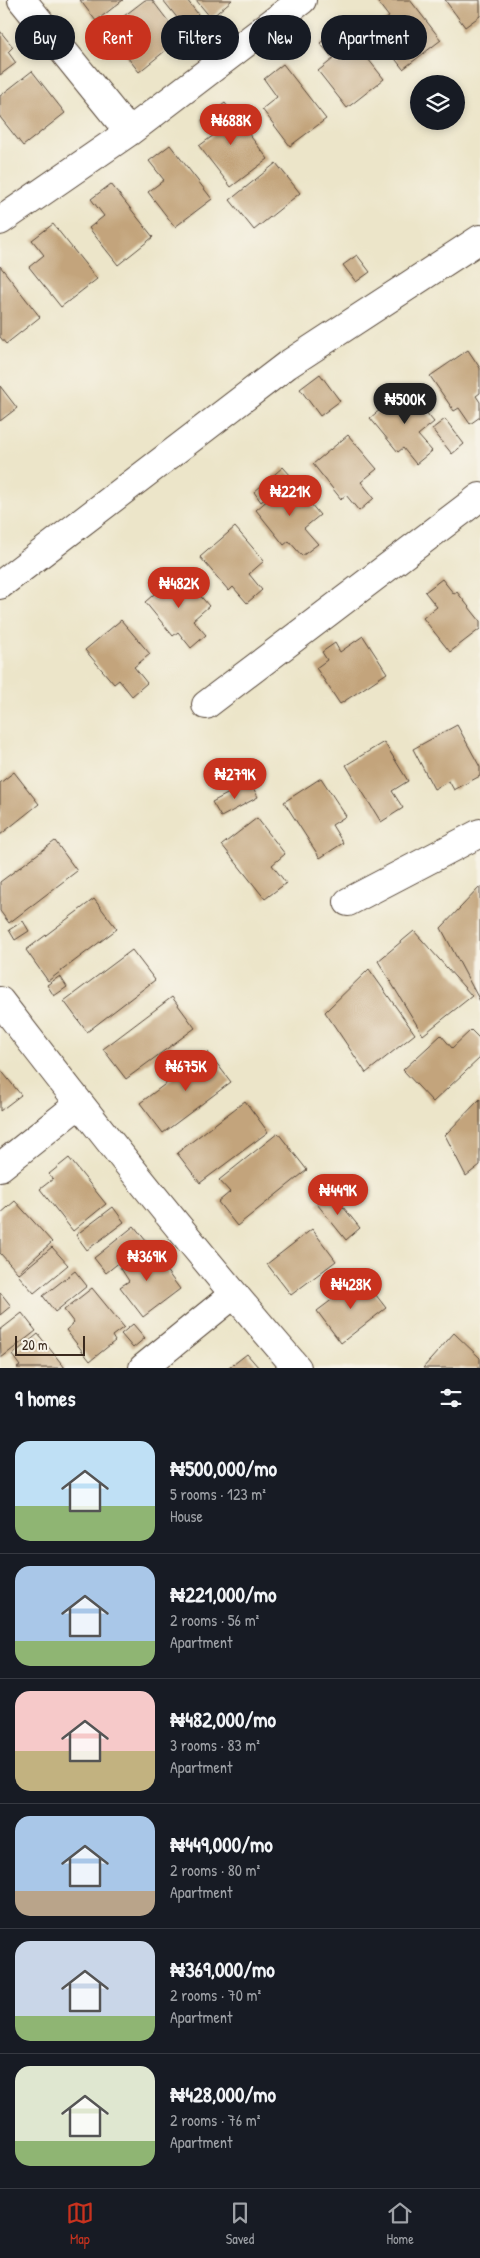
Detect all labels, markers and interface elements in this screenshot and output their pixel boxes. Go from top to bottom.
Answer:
chip: Buy [15,15,75,60]
chip: Rent [85,15,151,60]
chip: Filters [161,15,239,60]
chip: New [249,15,311,60]
chip: Apartment [321,15,427,60]
map controls [410,75,465,130]
button: layers [410,75,465,130]
pin: ₦688K [196,104,266,146]
text: ₦688K [211,109,251,131]
pin: ₦500K [370,382,440,425]
text: ₦500K [384,388,426,410]
pin: ₦221K [255,474,325,517]
text: ₦221K [270,480,310,502]
pin: ₦482K [144,566,214,609]
text: ₦482K [159,572,199,594]
pin: ₦279K [200,758,270,800]
text: ₦279K [214,763,256,785]
pin: ₦675K [151,1050,221,1092]
text: ₦675K [166,1055,207,1077]
pin: ₦449K [303,1174,373,1216]
text: ₦449K [319,1179,357,1201]
pin: ₦369K [112,1240,182,1282]
text: ₦369K [127,1245,167,1267]
pin: ₦428K [316,1268,386,1310]
text: ₦428K [331,1273,371,1295]
scale bar [15,1333,85,1356]
text: 20 m [22,1335,48,1354]
text: 9 homes [15,1384,76,1413]
icon: filters [437,1384,465,1412]
text: ₦500,000/mo [170,1454,277,1483]
icon: home [55,1461,115,1521]
text: 5 rooms · 123 m² [170,1483,266,1505]
text: House [170,1505,203,1527]
text: ₦221,000/mo [170,1580,277,1609]
icon: home [55,1586,115,1646]
text: 2 rooms · 56 m² [170,1609,259,1631]
text: Apartment [170,1631,233,1653]
text: ₦482,000/mo [170,1705,276,1734]
icon: home [55,1711,115,1771]
text: 3 rooms · 83 m² [170,1734,260,1756]
text: Apartment [170,1756,233,1778]
text: ₦449,000/mo [170,1830,273,1859]
icon: home [55,1836,115,1896]
text: 2 rooms · 80 m² [170,1859,260,1881]
text: Apartment [170,1881,233,1903]
text: ₦369,000/mo [170,1955,275,1984]
icon: home [55,1961,115,2021]
text: 2 rooms · 70 m² [170,1984,261,2006]
text: Apartment [170,2006,233,2028]
text: ₦428,000/mo [170,2080,276,2109]
icon: home [55,2086,115,2146]
text: 2 rooms · 76 m² [170,2109,260,2131]
text: Apartment [170,2131,233,2153]
tab: Map [66,2199,94,2248]
tab: Saved [226,2199,254,2248]
tab: Home [386,2199,414,2248]

